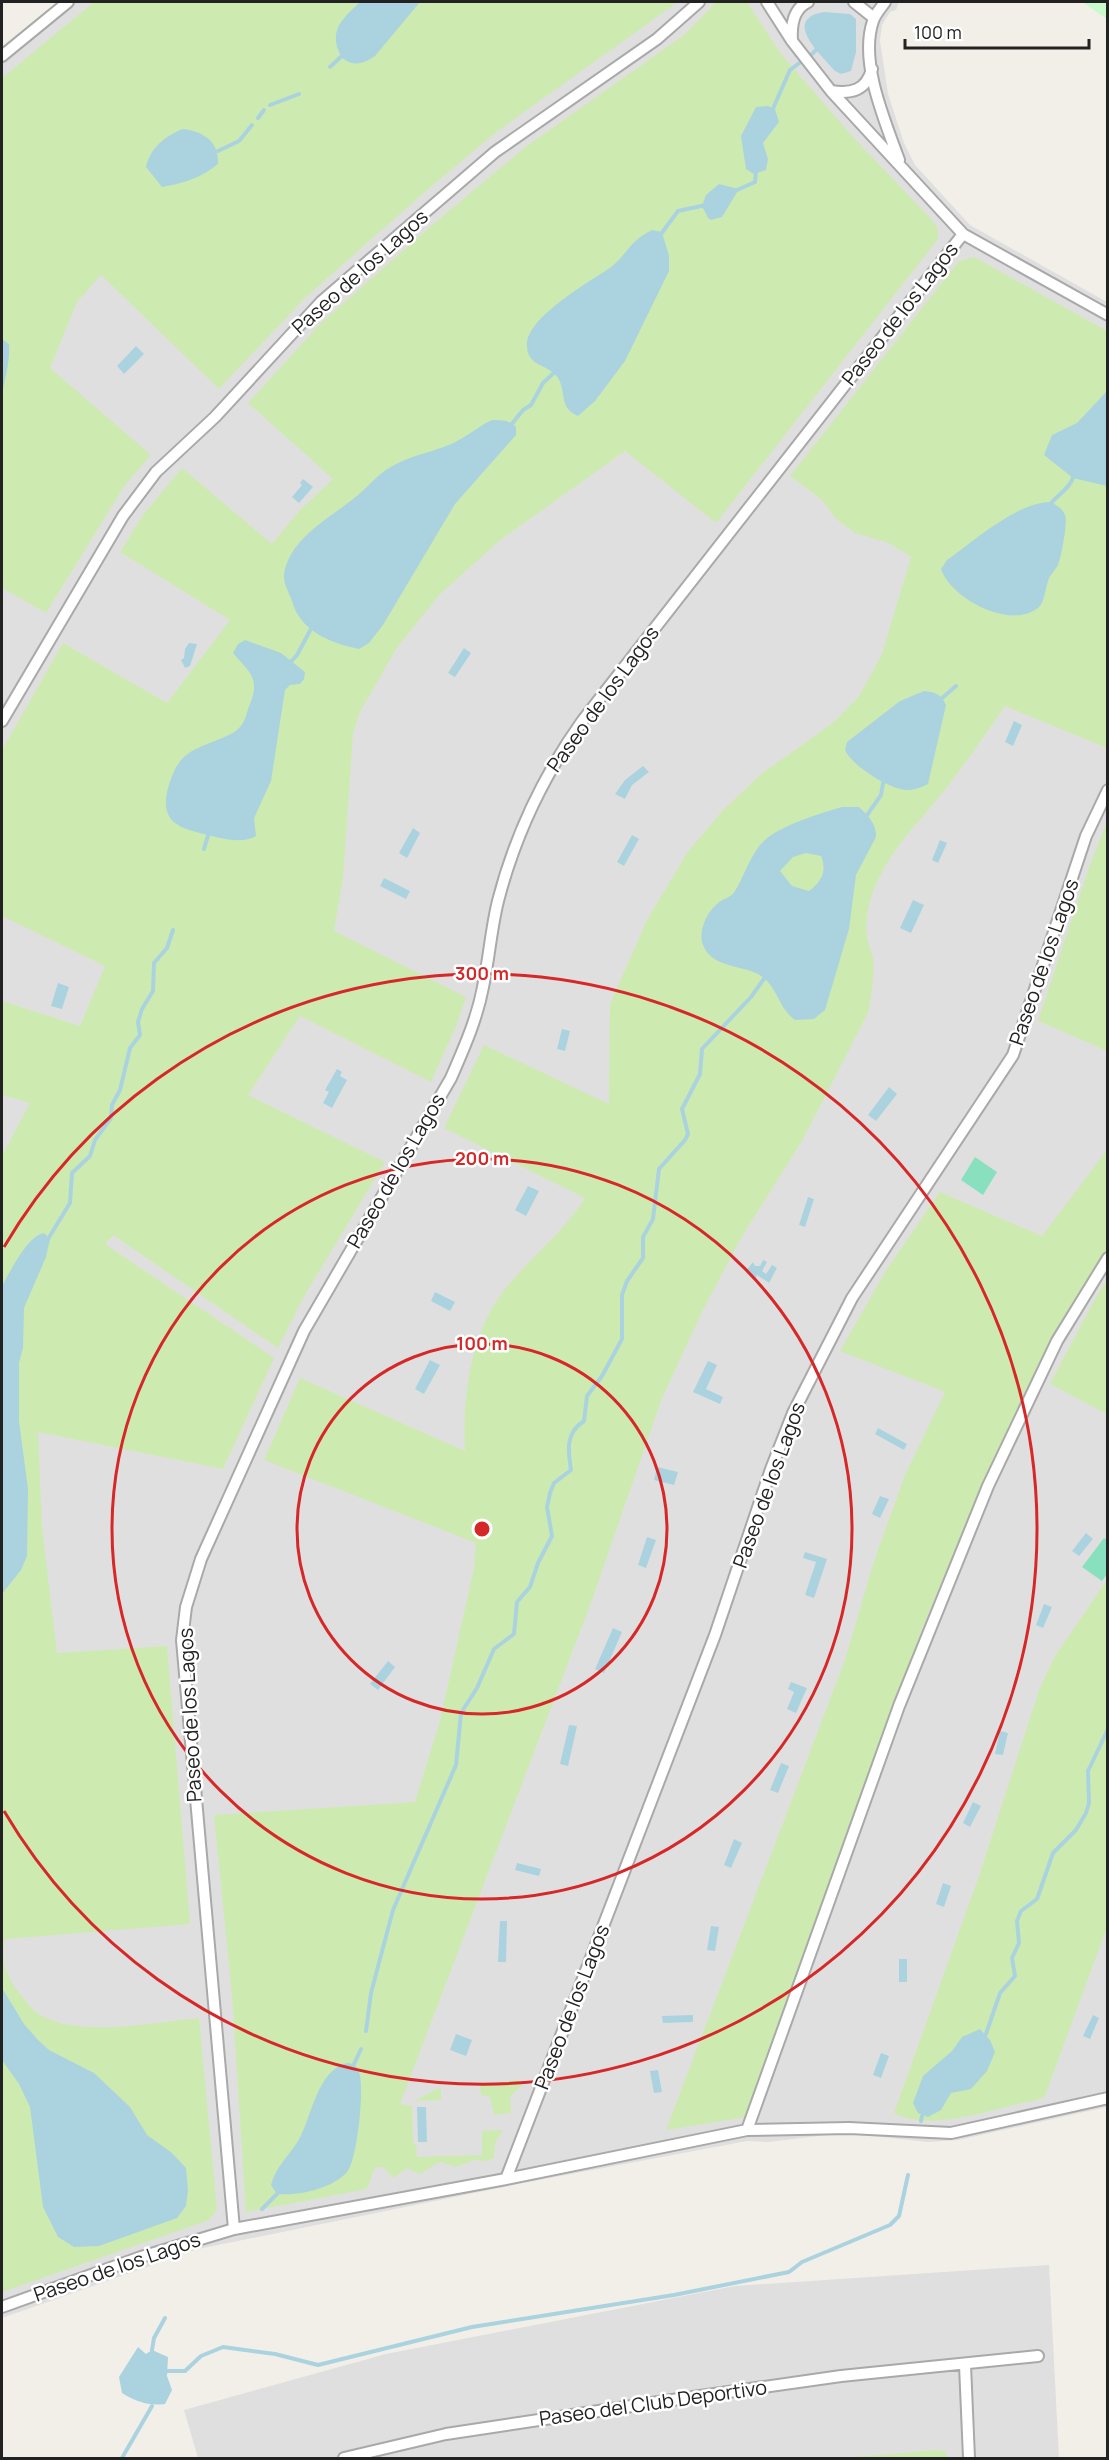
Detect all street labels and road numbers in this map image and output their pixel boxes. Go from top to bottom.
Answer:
street label: Paseo de los Lagos [286,203,434,340]
street label: Paseo de los Lagos [835,237,964,391]
street label: Paseo de los Lagos [540,620,665,777]
street label: Paseo de los Lagos [1002,875,1085,1049]
street label: Paseo de los Lagos [340,1088,451,1253]
street label: Paseo de los Lagos [726,1398,811,1571]
street label: Paseo de los Lagos [171,1627,208,1803]
street label: Paseo de los Lagos [528,1920,615,2093]
street label: Paseo de los Lagos [30,2225,204,2308]
street label: Paseo del Club Deportivo [537,2373,769,2432]

